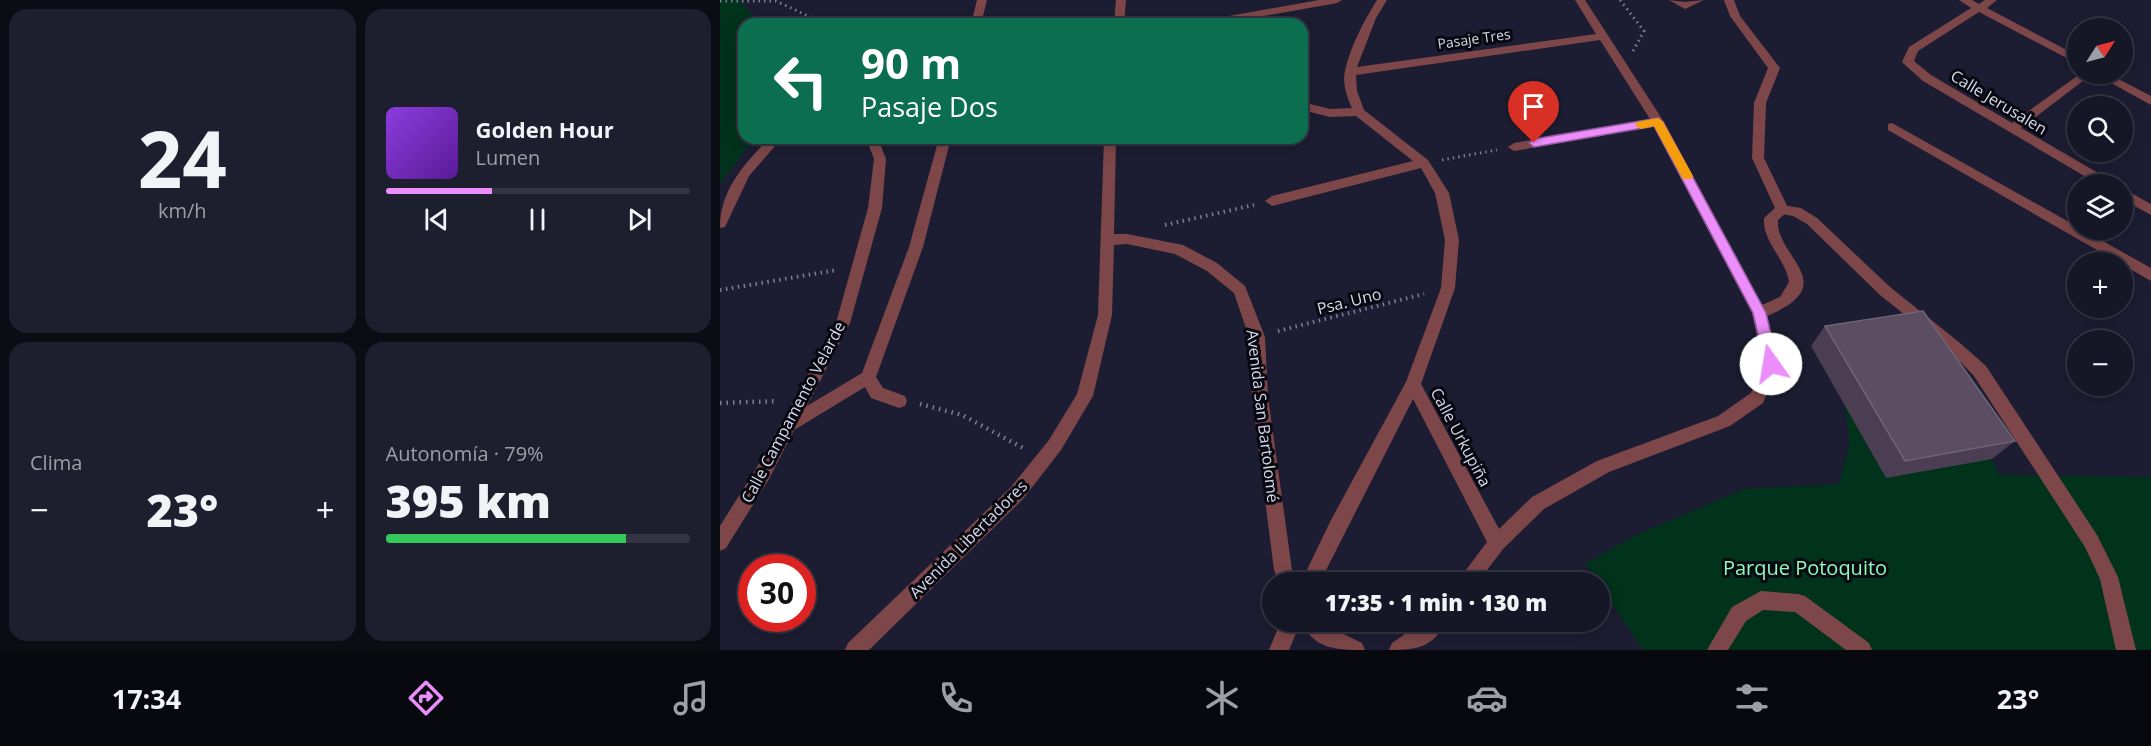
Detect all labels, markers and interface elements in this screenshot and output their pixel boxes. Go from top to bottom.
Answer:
north arrow [2067,18,2133,84]
map controls [2067,18,2133,396]
street label: Pasaje Tres [1436,24,1512,53]
text: 90 m [861,34,961,91]
icon: left [762,42,840,120]
street label: Calle Jerusalen [1947,64,2051,140]
pin [1508,81,1559,143]
text: Pasaje Dos [861,88,998,125]
icon: arrive [1517,90,1550,123]
button: search [2067,96,2133,162]
text: 24 [138,105,227,211]
text: Golden Hour [476,114,614,144]
text: Lumen [476,144,540,171]
button: layers [2067,174,2133,240]
text: km/h [158,197,207,224]
icon: previous [420,203,453,236]
icon: pause [521,203,554,236]
icon: next [623,203,656,236]
button: + [2067,252,2133,318]
street label: Psa. Uno [1315,282,1383,320]
street label: Calle Campamento Velarde [736,317,850,507]
street label: Avenida San Bartolomé [1241,328,1285,504]
button: − [2067,330,2133,396]
position arrow [1739,332,1803,396]
street label: Calle Urkupiña [1426,384,1496,490]
text: Autonomía · 79% [386,440,544,467]
text: Clima [30,449,82,476]
text: 395 km [386,470,551,531]
street label: Avenida Libertadores [904,475,1032,603]
text: 23° [146,479,218,540]
text: − [30,487,49,532]
text: + [316,487,335,532]
speed limit sign: 30 [738,554,816,632]
park label: Parque Potoquito [1723,554,1887,581]
text: 17:35 · 1 min · 130 m [1325,587,1547,617]
icon: directions [405,677,447,719]
icon: music [670,677,712,719]
icon: phone [935,677,977,719]
icon: climate [1201,677,1243,719]
icon: car [1466,677,1508,719]
icon: filters [1731,677,1773,719]
text: 17:34 [112,680,181,717]
text: 23° [1997,680,2039,717]

